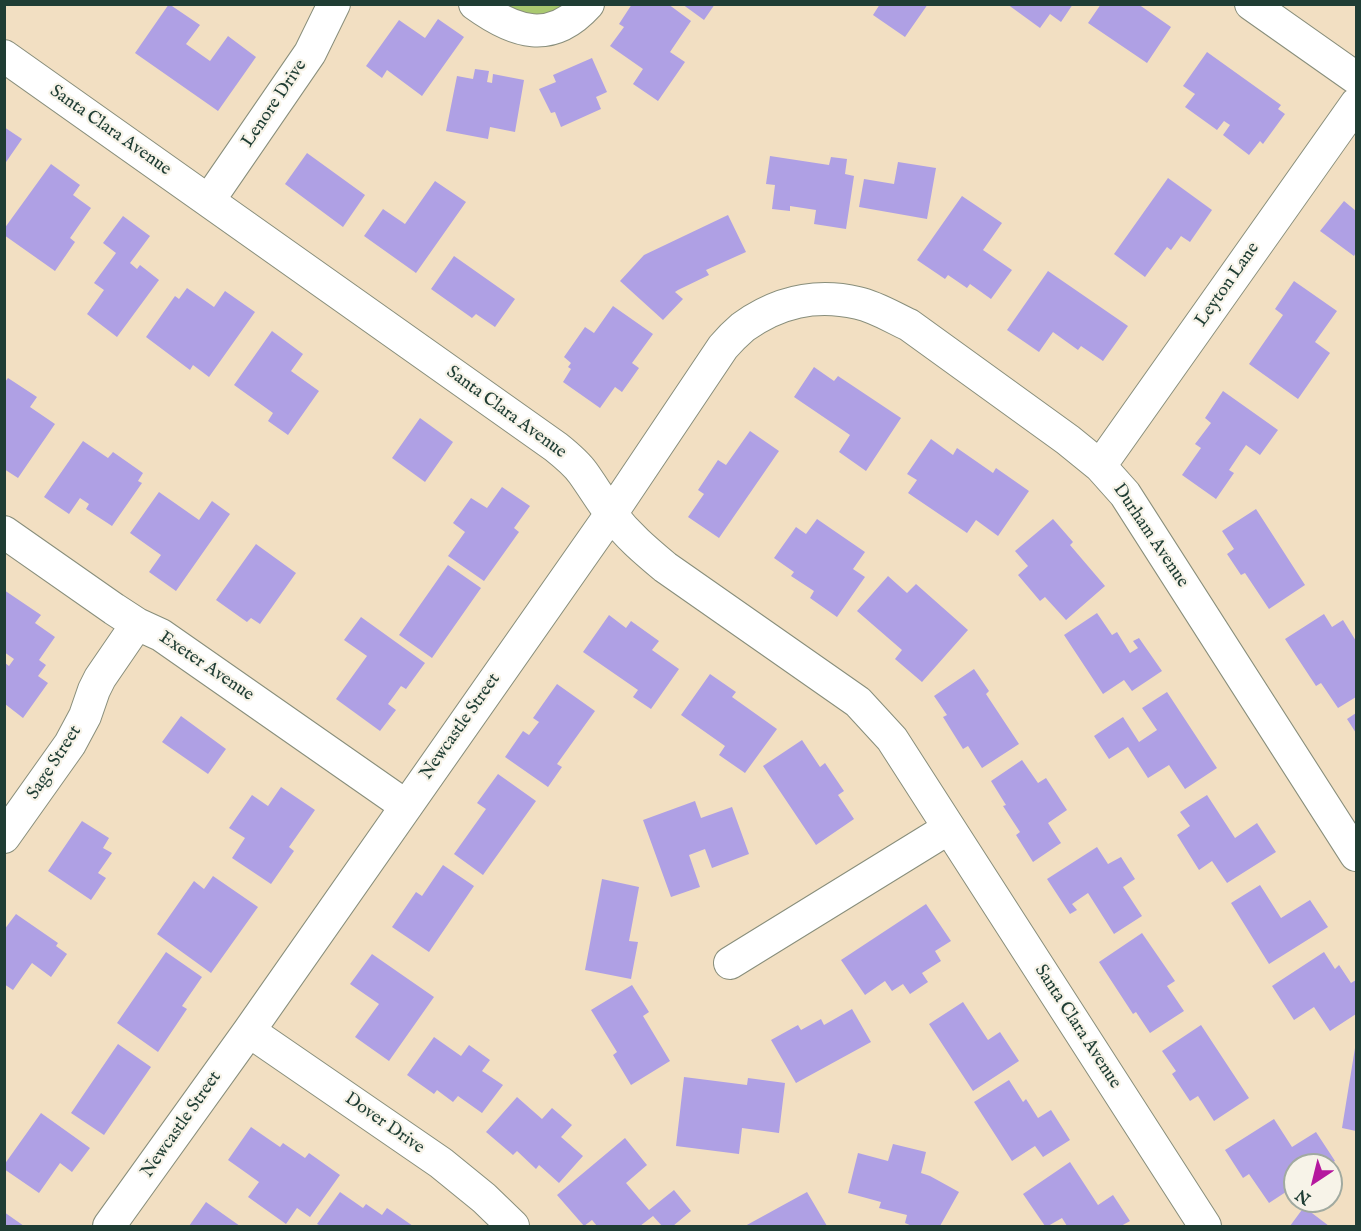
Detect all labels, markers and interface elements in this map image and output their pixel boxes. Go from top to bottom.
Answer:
street label: Lenore Drive [238,56,312,152]
street label: Santa Clara Avenue [45,81,175,181]
street label: Leyton Lane [1191,239,1265,331]
street label: Santa Clara Avenue [442,362,570,464]
street label: Durham Avenue [1107,480,1193,592]
street label: Exeter Avenue [155,627,257,707]
street label: Newcastle Street [416,670,506,784]
street label: Sage Street [23,722,87,804]
street label: Santa Clara Avenue [1029,961,1125,1093]
street label: Newcastle Street [137,1068,227,1182]
street label: Dover Drive [340,1089,428,1159]
north arrow [1283,1153,1343,1213]
text: N [1292,1184,1315,1208]

